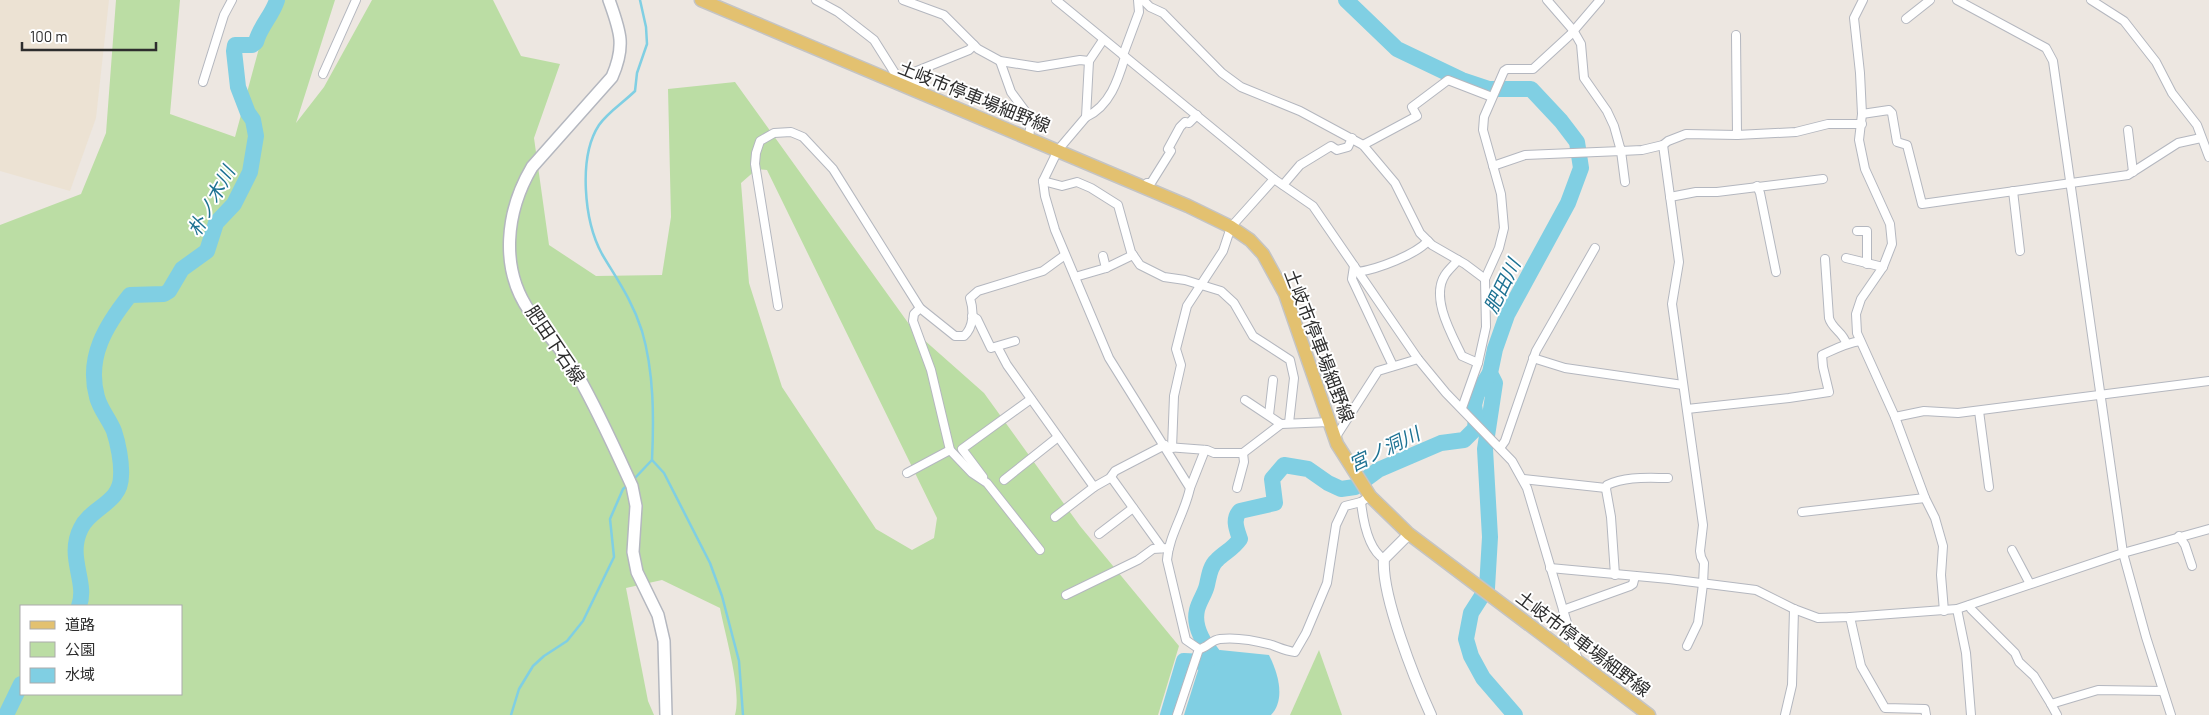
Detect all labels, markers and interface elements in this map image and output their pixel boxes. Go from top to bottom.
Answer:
scale bar [22,20,156,52]
text: 100 m [30,27,68,45]
street label: 土岐市停車場細野線 [895,56,1054,137]
water label: 朴ノ木川 [182,160,240,240]
water label: 肥田川 [1479,253,1525,316]
street label: 土岐市停車場細野線 [1281,266,1359,425]
street label: 肥田下石線 [522,301,590,388]
water label: 宮ノ洞川 [1345,421,1425,476]
street label: 土岐市停車場細野線 [1512,586,1655,701]
legend [20,605,182,695]
text: 道路 [65,615,95,633]
text: 公園 [65,640,95,658]
text: 水域 [65,665,95,683]

